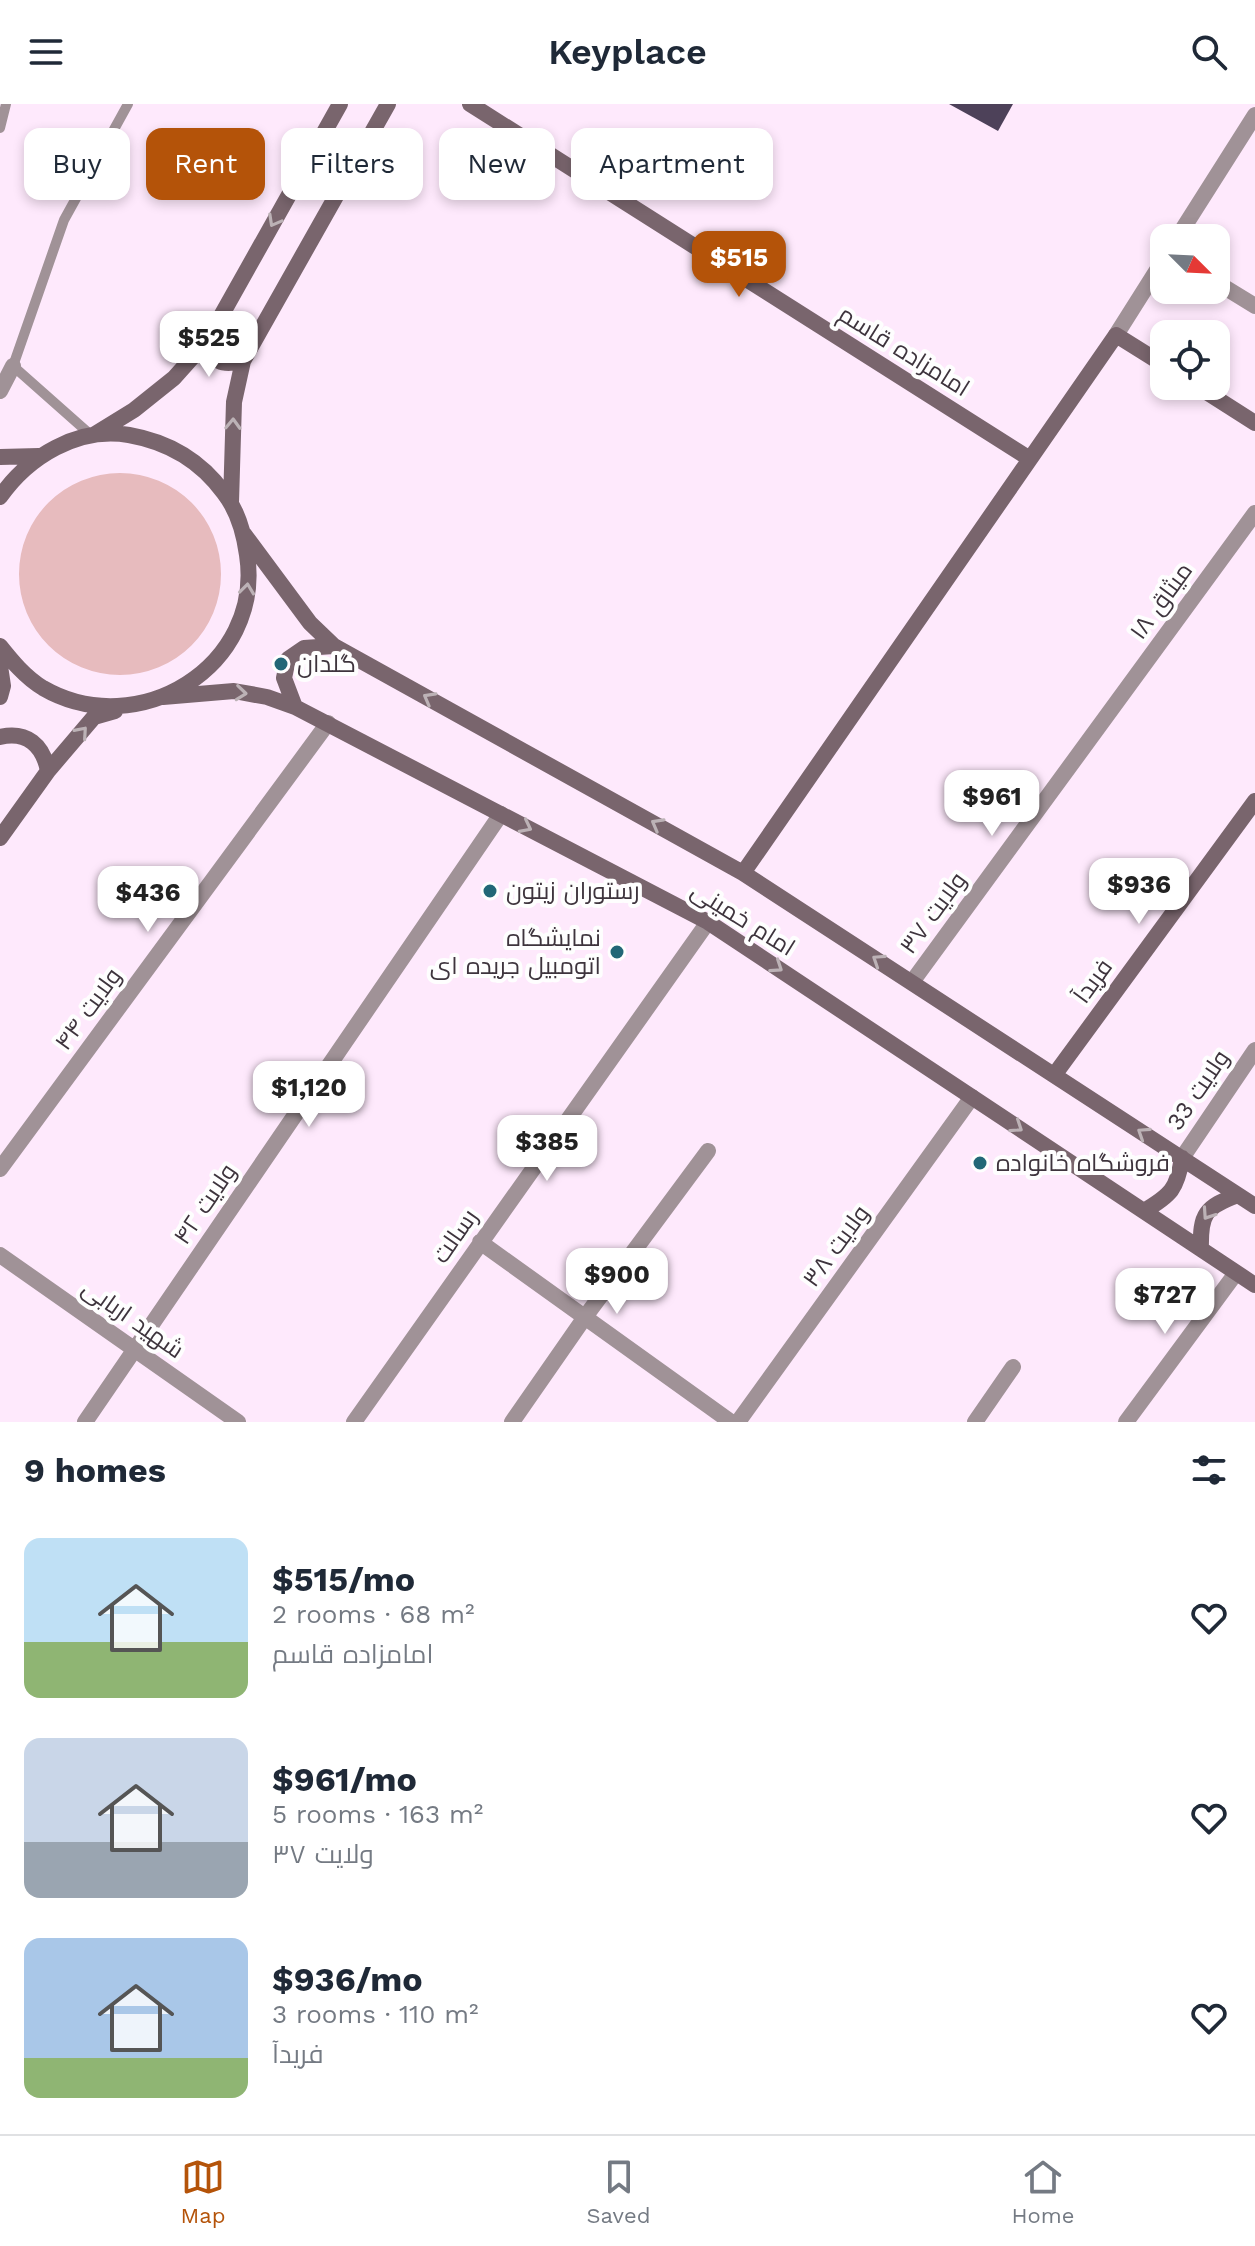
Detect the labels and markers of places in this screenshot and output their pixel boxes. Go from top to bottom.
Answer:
pin: $515 [692,231,786,299]
pin: $525 [162,311,256,379]
place label: گلدان [297,650,356,678]
marker: گلدان [272,655,290,673]
pin: $961 [945,770,1039,838]
pin: $936 [1092,858,1186,926]
pin: $436 [101,866,195,934]
place label: رستوران زیتون [506,877,640,905]
marker: رستوران زیتون [481,882,499,900]
place label: نمایشگاه اتومبیل جریده ای [430,924,601,980]
marker: نمایشگاه اتومبیل جریده ای [608,943,626,961]
pin: $1,120 [244,1061,374,1129]
pin: $385 [500,1115,594,1183]
place label: فروشگاه خانواده [996,1149,1170,1177]
marker: فروشگاه خانواده [971,1154,989,1172]
pin: $900 [570,1248,664,1316]
pin: $727 [1118,1268,1212,1336]

